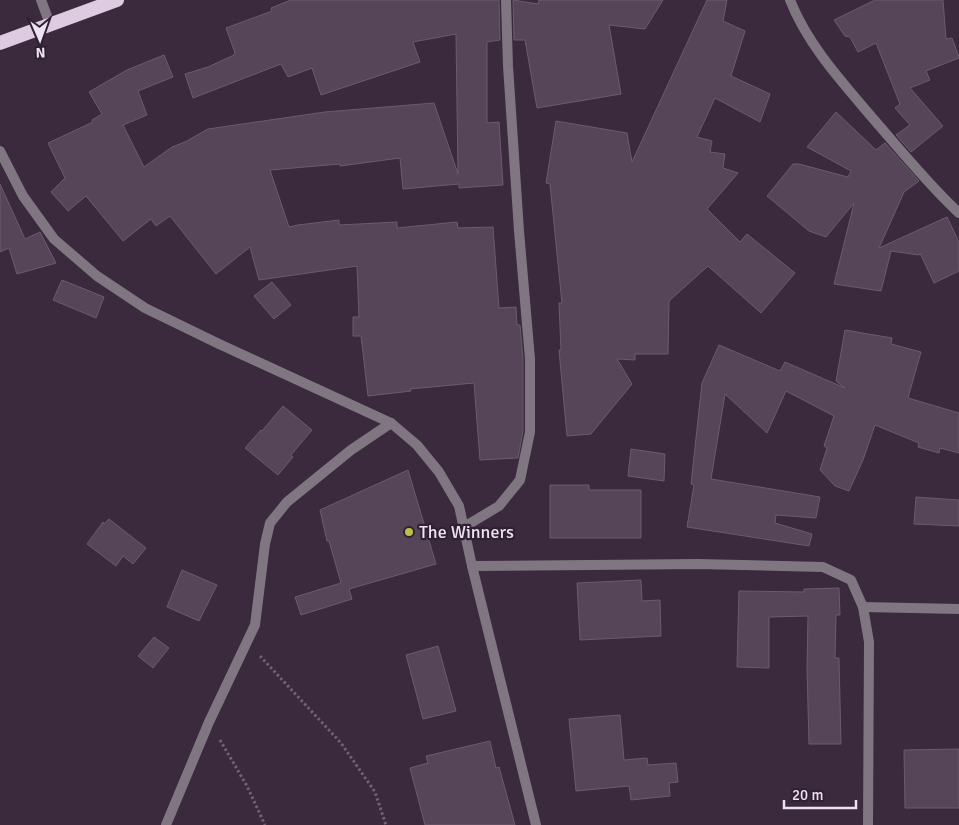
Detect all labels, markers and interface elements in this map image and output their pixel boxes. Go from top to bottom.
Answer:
north arrow [15,15,65,65]
text: N [35,44,46,61]
place label: The Winners [419,521,514,543]
marker: The Winners [403,526,415,538]
scale bar [784,778,856,810]
text: 20 m [792,786,823,804]

